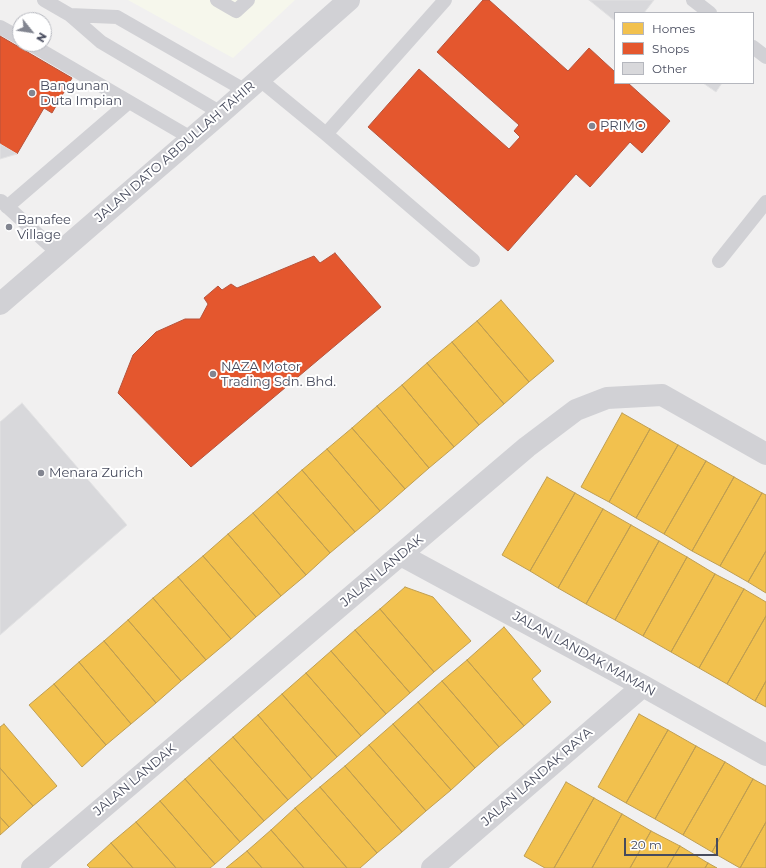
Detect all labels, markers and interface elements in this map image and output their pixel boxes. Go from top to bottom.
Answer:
north arrow [12,12,52,52]
legend [614,12,754,84]
text: Homes [652,21,695,36]
text: N [33,30,50,45]
text: Shops [652,41,689,56]
text: Other [652,61,687,76]
place label: Bangunan Duta Impian [40,78,122,109]
street label: JALAN DATO ABDULLAH TAHIR [92,78,258,226]
marker: Bangunan Duta Impian [27,88,37,98]
place label: PRIMO [600,118,646,134]
marker: PRIMO [587,121,597,131]
place label: Banafee Village [17,212,71,243]
marker: Banafee Village [4,222,14,232]
place label: NAZA Motor Trading Sdn. Bhd. [221,359,336,390]
marker: NAZA Motor Trading Sdn. Bhd. [208,369,218,379]
place label: Menara Zurich [49,465,143,481]
marker: Menara Zurich [36,468,46,478]
street label: JALAN LANDAK [337,532,427,610]
street label: JALAN LANDAK MAMAN [510,608,658,700]
street label: JALAN LANDAK RAYA [478,725,596,829]
street label: JALAN LANDAK [90,741,180,819]
scale bar [626,830,720,856]
text: 20 m [631,837,662,852]

